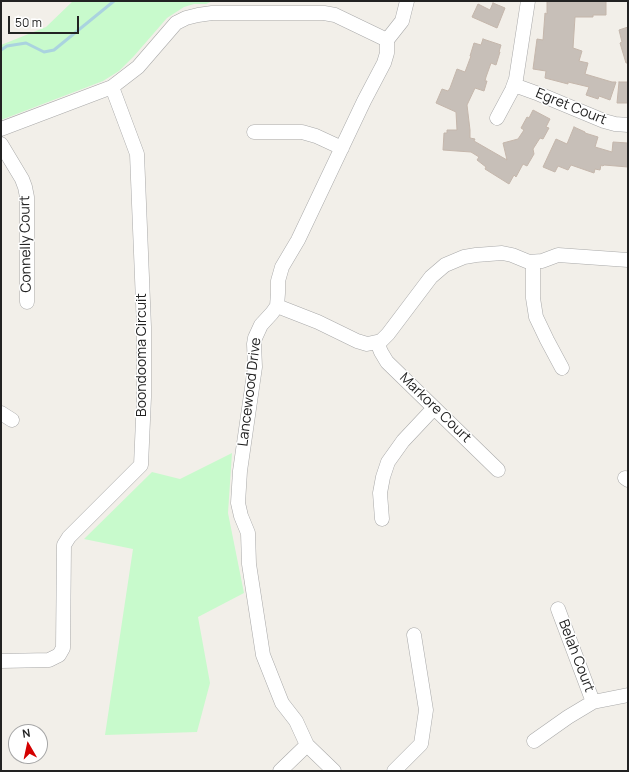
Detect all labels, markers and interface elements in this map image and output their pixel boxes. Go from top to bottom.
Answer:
scale bar [10,8,81,34]
text: 50 m [15,14,42,31]
street label: Egret Court [533,85,609,129]
street label: Connelly Court [17,195,35,293]
street label: Boondooma Circuit [134,293,150,417]
street label: Lancewood Drive [235,337,265,447]
street label: Markore Court [396,370,474,446]
street label: Belah Court [555,617,597,695]
north arrow [8,724,48,764]
text: N [21,725,31,741]

